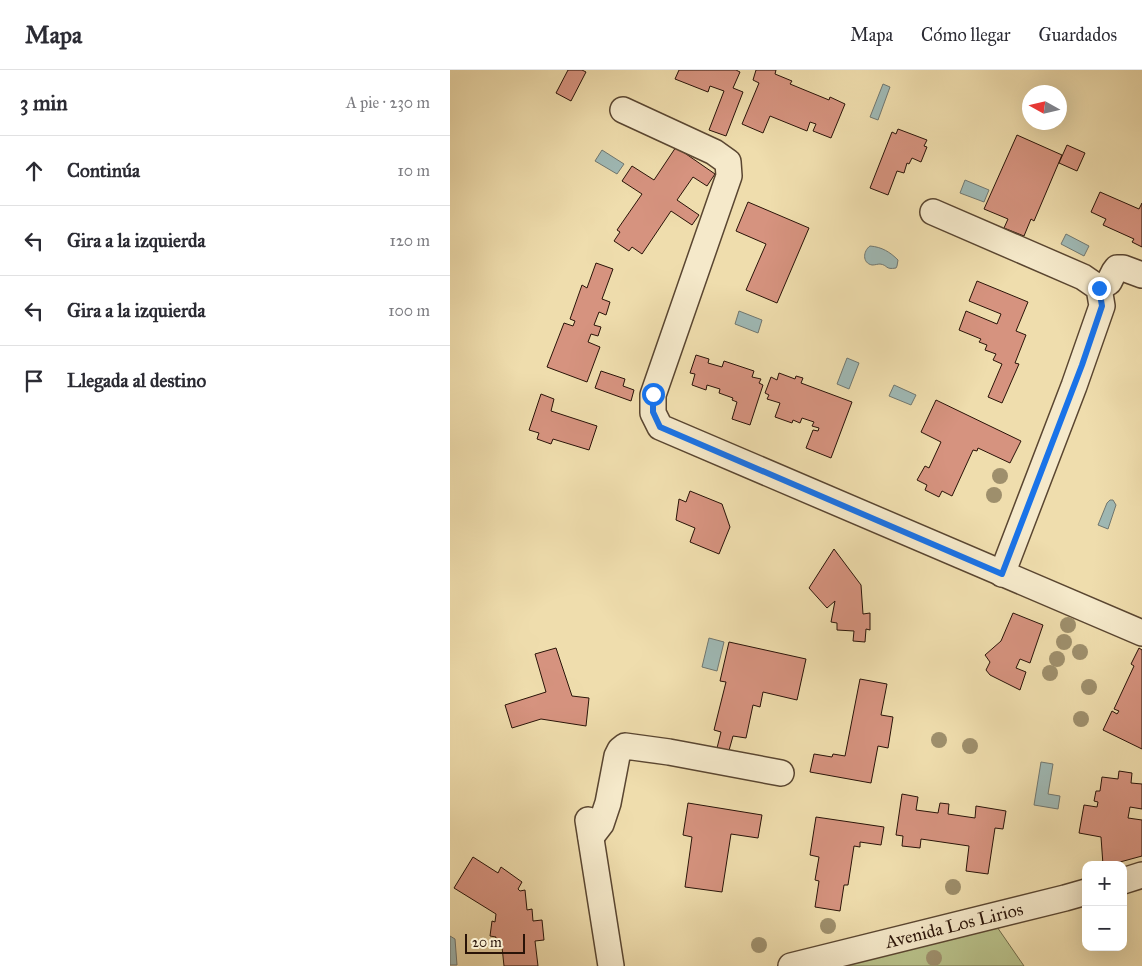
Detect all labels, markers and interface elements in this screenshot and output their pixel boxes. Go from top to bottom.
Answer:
text: Mapa [25,20,82,50]
text: Mapa [850,24,893,46]
text: Cómo llegar [921,24,1011,46]
text: Guardados [1039,24,1117,46]
north arrow [1022,85,1067,130]
text: 3 min [20,90,68,116]
text: A pie · 230 m [346,93,430,112]
icon: ahead [20,157,48,185]
text: Continúa [67,159,140,182]
text: 10 m [398,161,430,180]
icon: left [20,227,48,255]
text: Gira a la izquierda [67,229,206,252]
text: 120 m [390,231,430,250]
route end [1088,277,1111,300]
icon: left [20,297,48,325]
text: Gira a la izquierda [67,299,206,322]
text: 100 m [388,301,430,320]
icon: arrive [20,367,48,395]
text: Llegada al destino [67,369,206,392]
route start [642,383,665,406]
map controls [1082,861,1127,951]
button: + [1082,861,1127,906]
street label: Avenida Los Lirios [882,898,1025,953]
button: − [1082,906,1127,951]
scale bar [465,931,525,954]
text: 20 m [472,934,502,951]

